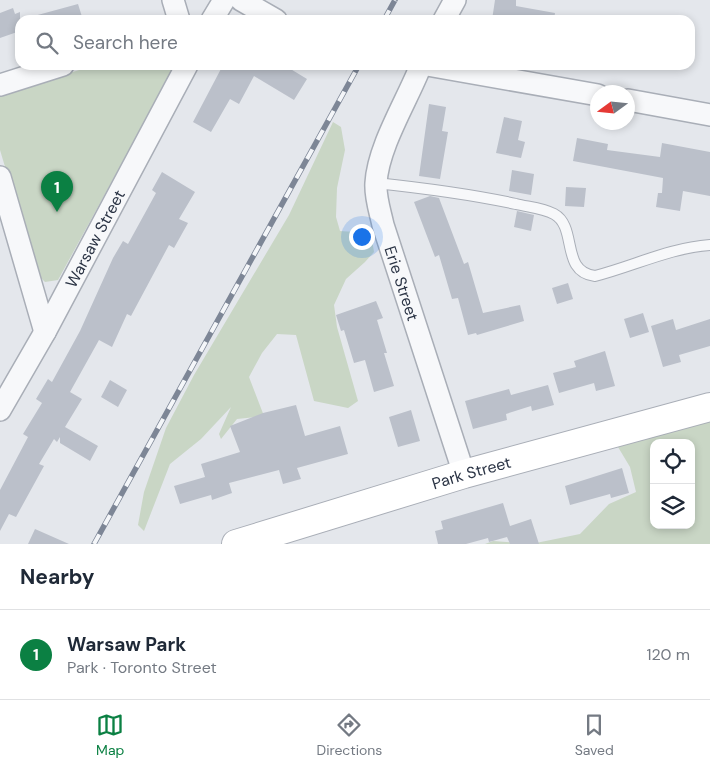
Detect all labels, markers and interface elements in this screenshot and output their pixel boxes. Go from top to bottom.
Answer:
search box [15,15,695,70]
icon: search [33,29,61,57]
text: Search here [73,30,178,55]
north arrow [590,85,635,130]
pin: 1 [41,171,73,212]
street label: Warsaw Street [61,186,130,291]
your location [349,224,375,250]
street label: Erie Street [380,243,423,324]
map controls [650,439,695,529]
button: locate [650,439,695,484]
street label: Park Street [429,452,513,494]
button: layers [650,484,695,529]
text: Nearby [20,563,94,591]
text: Warsaw Park [67,632,186,657]
text: 1 [33,644,39,665]
text: 120 m [646,644,690,665]
text: Park · Toronto Street [67,657,217,678]
tab: Map [96,711,124,759]
tab: Directions [317,711,382,759]
tab: Saved [575,711,614,759]

